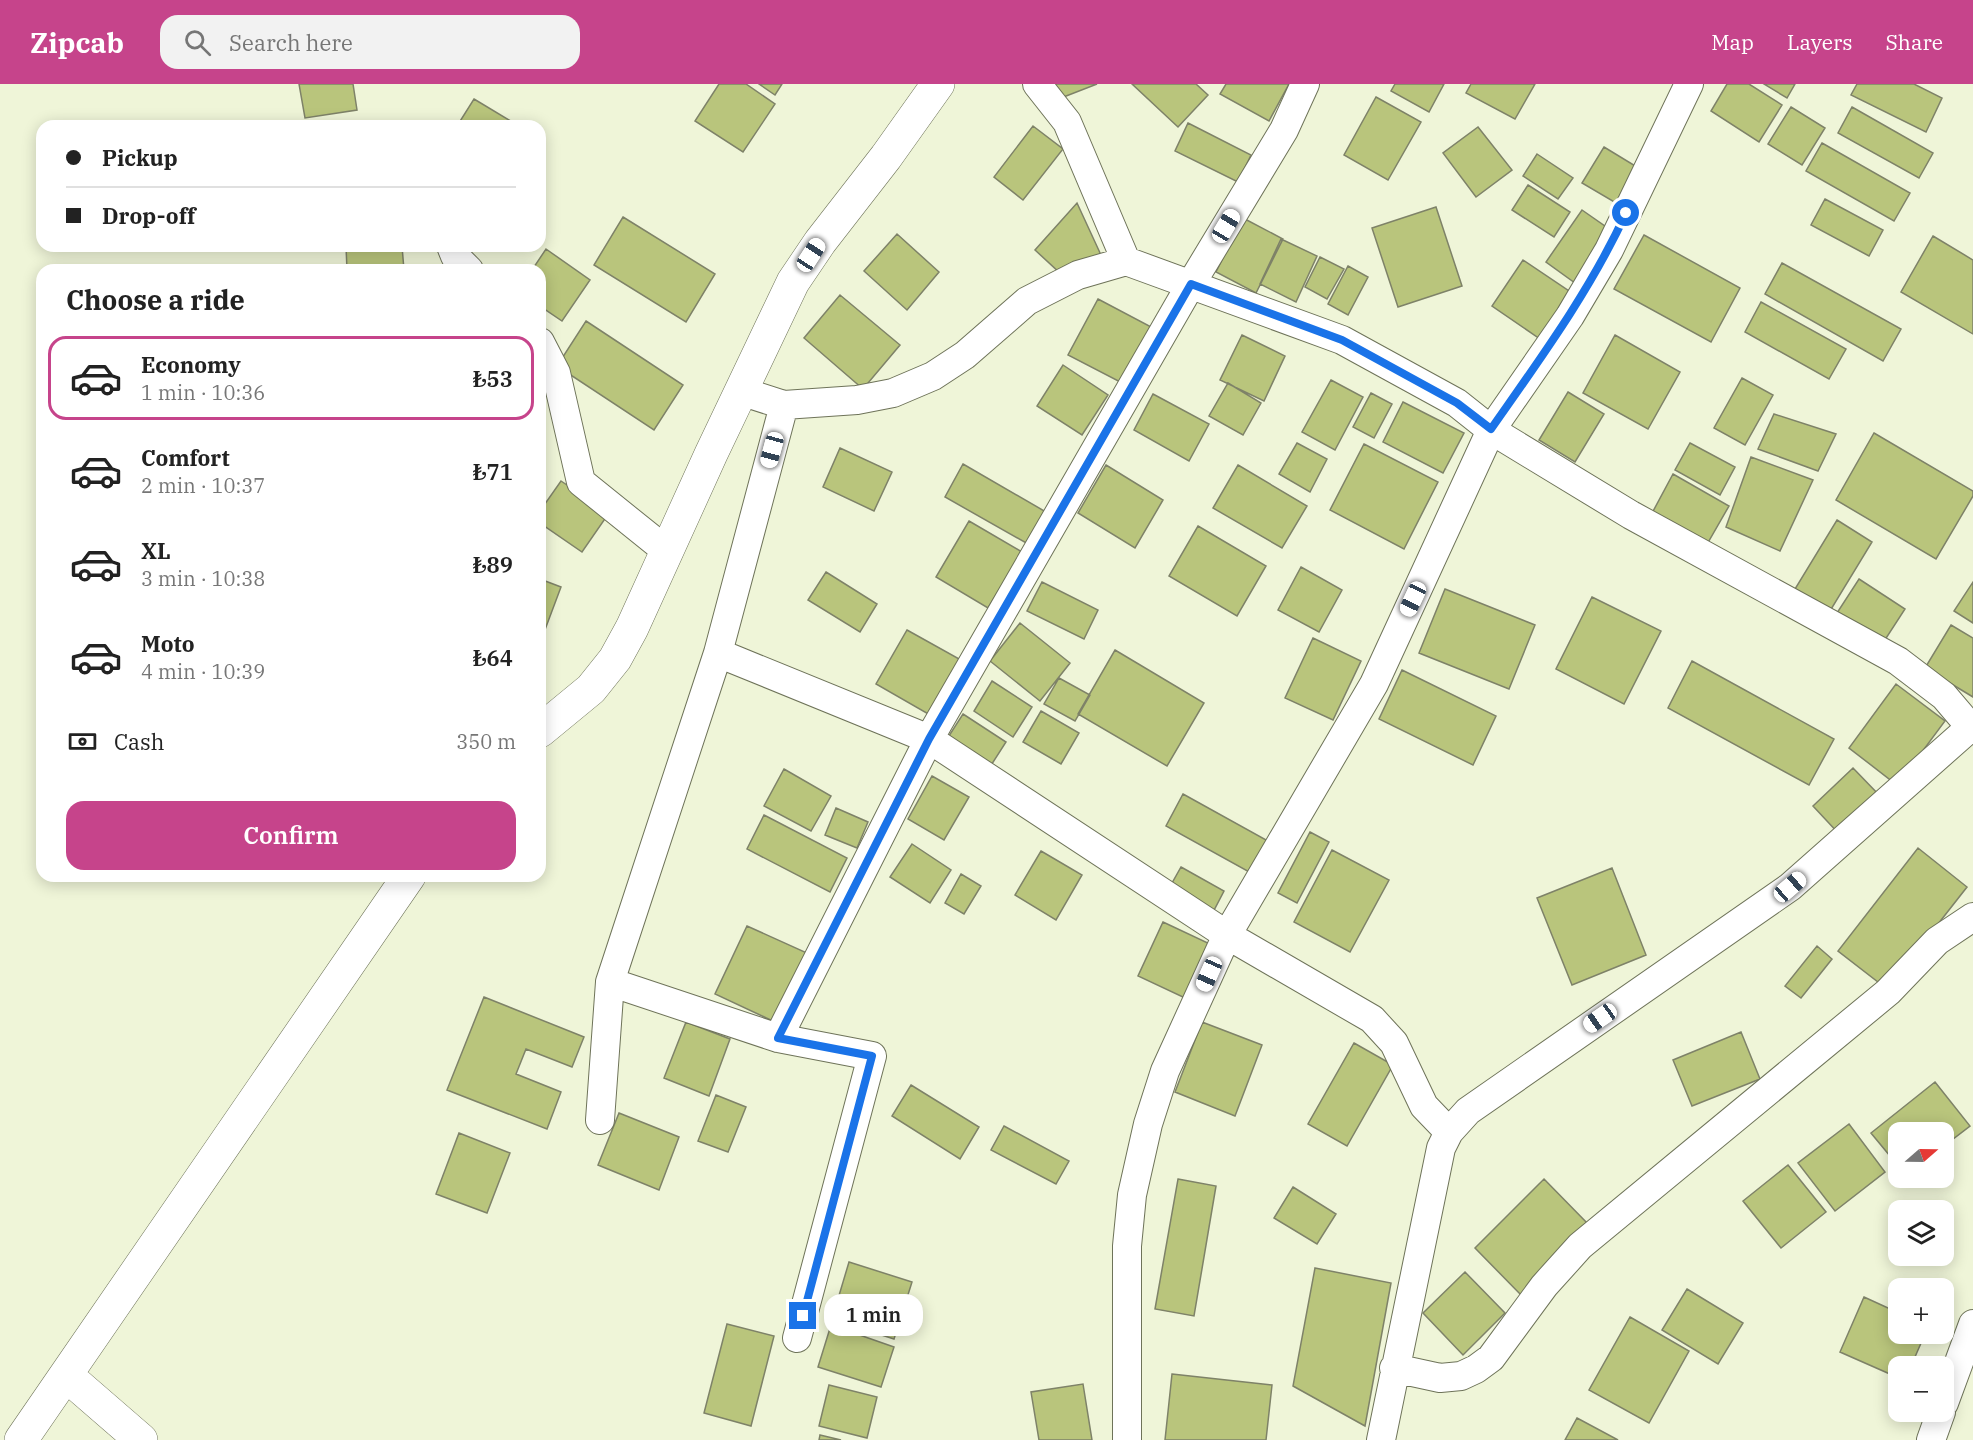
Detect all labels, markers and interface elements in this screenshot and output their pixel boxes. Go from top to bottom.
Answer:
search box [160,15,580,69]
text: Zipcab [30,24,124,61]
icon: search [181,26,214,59]
text: Search here [229,28,353,57]
text: Map [1711,28,1754,56]
text: Layers [1787,28,1853,56]
text: Share [1886,28,1943,56]
text: Pickup [102,143,178,172]
route start [1612,199,1639,226]
text: Drop-off [102,201,196,230]
car [1209,206,1243,246]
car [794,235,828,275]
text: Choose a ride [66,282,245,317]
text: Economy [141,350,241,379]
icon: car [69,351,123,405]
text: ₺53 [472,364,513,393]
text: 1 min · 10:36 [141,379,265,406]
car [759,430,785,470]
text: Comfort [141,443,230,472]
icon: car [69,444,123,498]
text: ₺71 [472,457,513,486]
text: 2 min · 10:37 [141,472,265,499]
text: XL [141,536,171,565]
icon: car [69,537,123,591]
text: ₺89 [472,550,513,579]
text: 3 min · 10:38 [141,565,265,592]
car [1397,579,1429,619]
text: Moto [141,629,195,658]
icon: car [69,630,123,684]
text: ₺64 [472,643,513,672]
text: 4 min · 10:39 [141,658,265,685]
icon: cash [66,725,99,758]
text: Cash [114,727,165,756]
text: 350 m [456,728,516,755]
button: Confirm [66,801,516,870]
car [1771,868,1809,906]
car [1193,954,1225,994]
car [1580,1000,1620,1036]
north arrow [1888,1122,1954,1188]
map controls [1888,1122,1954,1422]
button: layers [1888,1200,1954,1266]
button: + [1888,1278,1954,1344]
callout: 1 min [824,1295,923,1337]
text: 1 min [846,1301,901,1328]
route end [789,1302,816,1329]
button: − [1888,1356,1954,1422]

